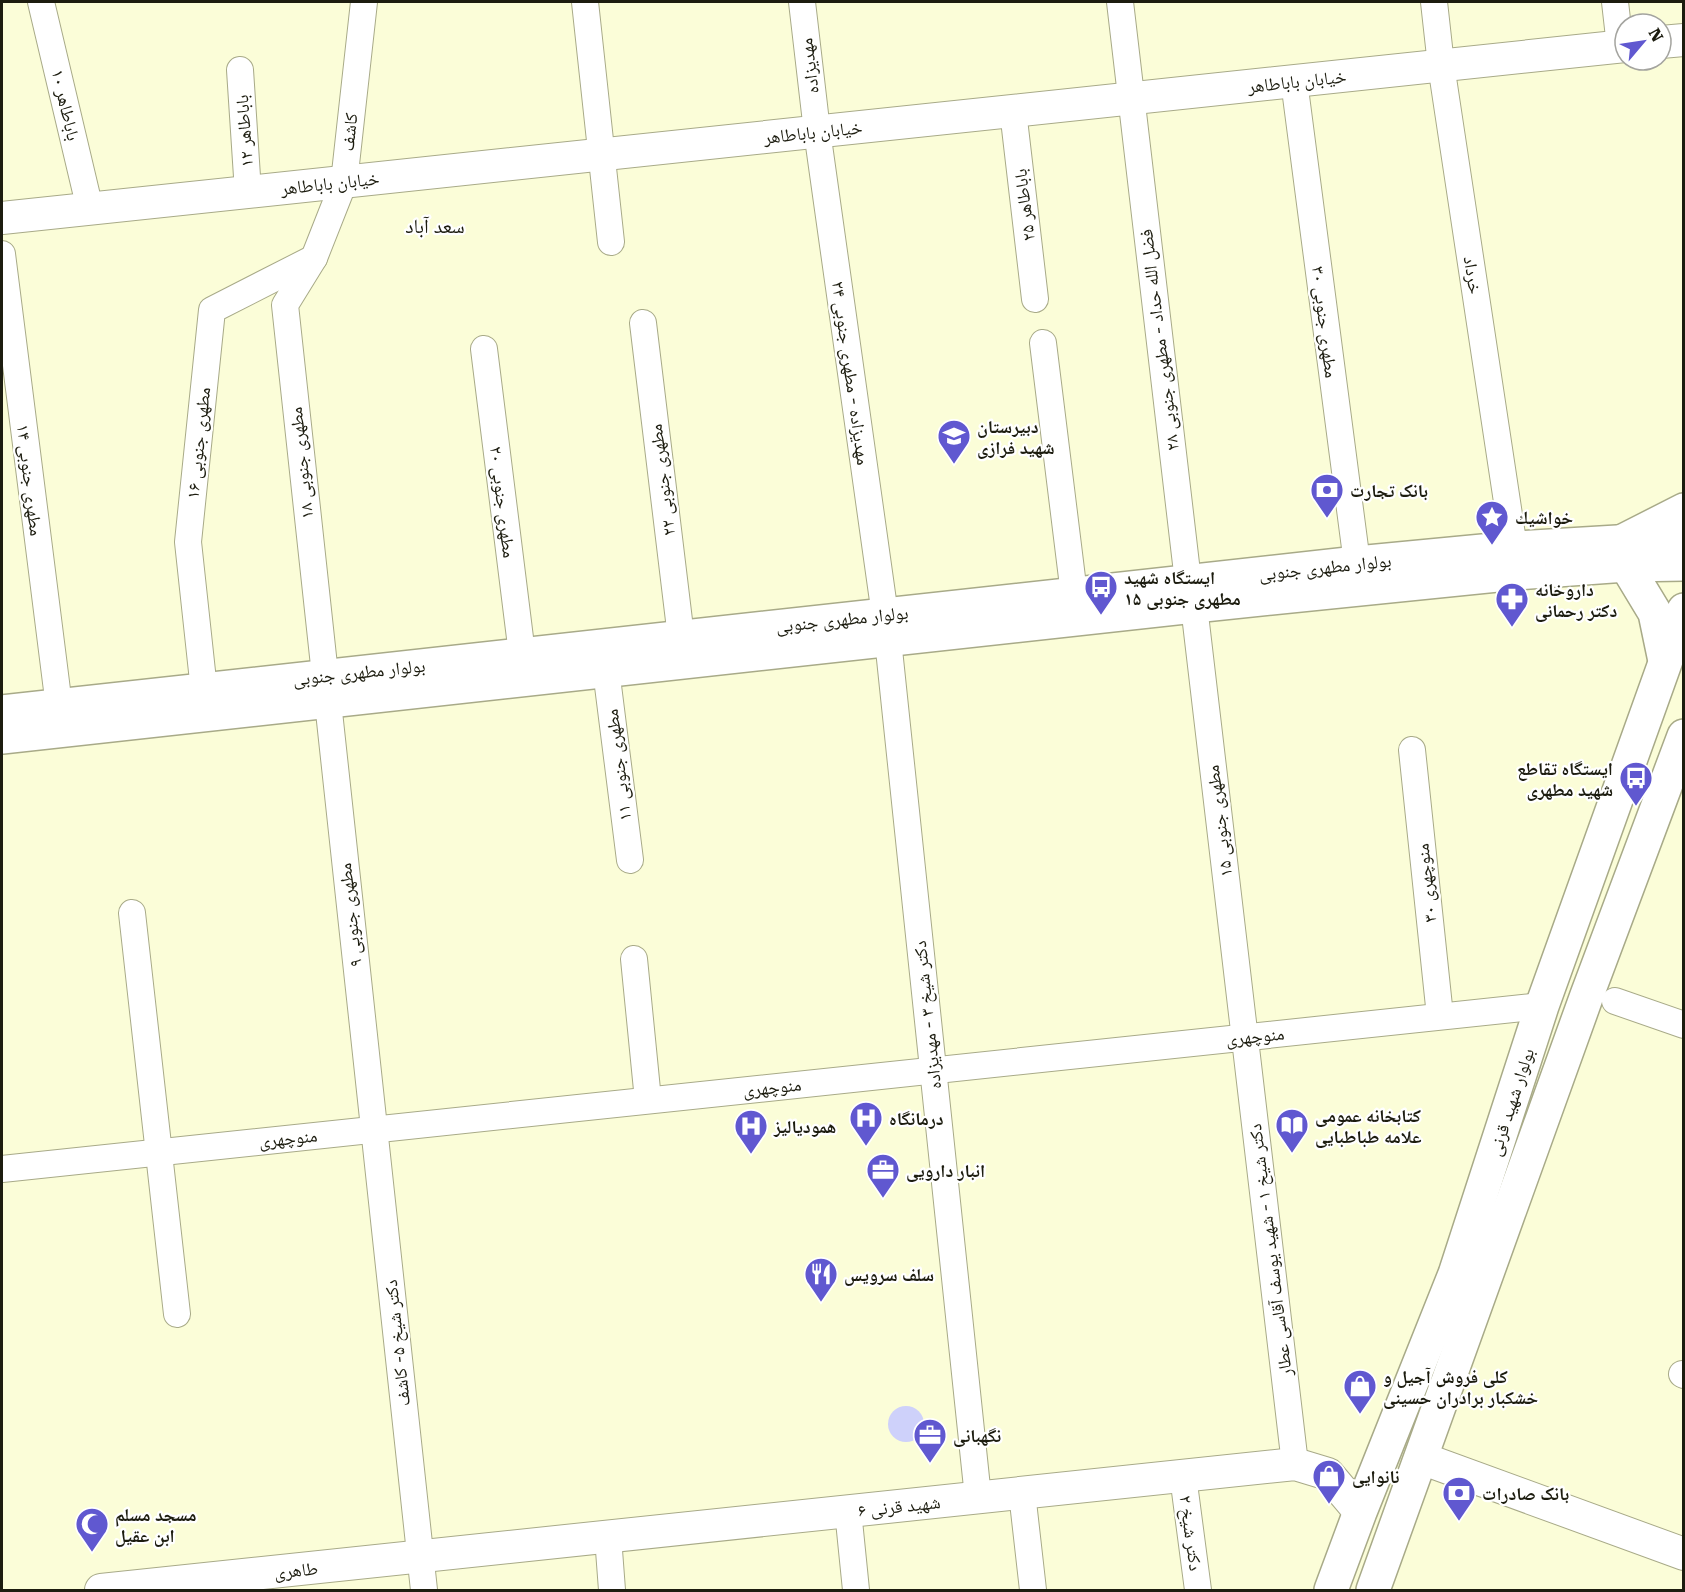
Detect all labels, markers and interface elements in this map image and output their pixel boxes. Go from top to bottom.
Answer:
north arrow [1613,12,1673,72]
text: N [1644,25,1667,45]
street label: مهدیزاده [795,37,823,95]
street label: خیابان باباطاهر [1246,65,1347,98]
street label: باباطاهر ۱۰ [47,67,84,143]
street label: باباطاهر ۱۲ [231,94,258,168]
street label: کاشف [337,111,362,152]
street label: خیابان باباطاهر [762,116,863,149]
street label: خیابان باباطاهر [279,167,380,200]
street label: باباطاهر ۲۵ [1009,168,1039,242]
district label: سعد آباد [405,214,465,238]
street label: فضل الله حداد - مطهری جنوبی ۲۸ [1135,228,1184,452]
street label: خرداد [1460,255,1486,295]
street label: مطهری جنوبی ۳۰ [1307,265,1342,379]
street label: مهدیزاده - مطهری جنوبی ۲۴ [827,280,874,467]
street label: مطهری جنوبی ۱۶ [182,386,215,500]
street label: مطهری جنوبی ۱۸ [285,406,318,520]
place label: دبیرستان شهید فرازی [977,416,1055,459]
school or university icon: دبیرستان شهید فرازی [936,418,972,465]
street label: مطهری جنوبی ۱۴ [12,423,47,537]
street label: مطهری جنوبی ۲۲ [645,423,680,537]
street label: مطهری جنوبی ۲۰ [485,445,520,559]
bank icon: بانک تجارت [1309,472,1345,519]
place label: بانک تجارت [1350,480,1428,501]
place icon: خواشيك [1474,499,1510,546]
place label: خواشيك [1515,507,1573,528]
street label: بولوار مطهری جنوبی [1258,550,1392,585]
place label: ایستگاه شهید مطهری جنوبی ۱۵ [1124,567,1241,610]
bus stop icon: ایستگاه شهید مطهری جنوبی ۱۵ [1083,569,1119,616]
place label: داروخانه دکتر رحمانی [1535,579,1618,622]
pharmacy icon: داروخانه دکتر رحمانی [1494,581,1530,628]
street label: بولوار مطهری جنوبی [775,602,909,637]
street label: بولوار مطهری جنوبی [292,655,426,690]
street label: مطهری جنوبی ۱۱ [601,708,636,822]
place label: ایستگاه تقاطع شهید مطهری [1517,758,1613,801]
bus stop icon: ایستگاه تقاطع شهید مطهری [1618,760,1654,807]
street label: مطهری جنوبی ۱۵ [1202,764,1237,878]
street label: منوچهری ۳۰ [1411,842,1442,924]
street label: مطهری جنوبی ۹ [334,862,367,968]
street label: دکتر شیخ ۳ - مهدیزاده [909,939,947,1090]
street label: منوچهری [1225,1022,1285,1050]
street label: بولوار شهید قرنی [1484,1046,1539,1159]
street label: منوچهری [742,1073,802,1101]
hospital icon: درمانگاه [848,1100,884,1147]
place label: کتابخانه عمومی علامه طباطبایی [1315,1105,1422,1148]
library icon: کتابخانه عمومی علامه طباطبایی [1274,1107,1310,1154]
hospital icon: همودیالیز [733,1108,769,1155]
place label: درمانگاه [889,1108,944,1129]
place label: همودیالیز [773,1116,836,1137]
street label: دکتر شیخ ۱ - شهید یوسف آقاسی عطار [1244,1122,1298,1378]
street label: منوچهری [258,1124,318,1152]
office icon: انبار دارویی [865,1152,901,1199]
place label: انبار دارویی [906,1160,985,1182]
restaurant icon: سلف سرویس [803,1256,839,1303]
place label: سلف سرویس [844,1264,934,1286]
street label: دکتر شیخ ۵- کاشف [380,1278,416,1407]
place label: کلی فروش آجیل و خشکبار برادران حسینی [1383,1366,1538,1409]
shop icon: کلی فروش آجیل و خشکبار برادران حسینی [1342,1368,1378,1415]
office icon: نگهبانی [912,1417,948,1464]
place label: نگهبانی [953,1425,1001,1447]
shop icon: نانوایی [1311,1458,1347,1505]
place label: نانوایی [1352,1466,1400,1488]
bank icon: بانک صادرات [1441,1475,1477,1522]
place label: بانک صادرات [1482,1483,1569,1504]
street label: شهید قرنی ۶ [857,1491,942,1522]
street label: دکتر شیخ ۲ [1173,1494,1207,1572]
place label: مسجد مسلم ابن عقیل [115,1504,197,1547]
mosque icon: مسجد مسلم ابن عقیل [74,1506,110,1553]
street label: طاهری [273,1557,319,1584]

